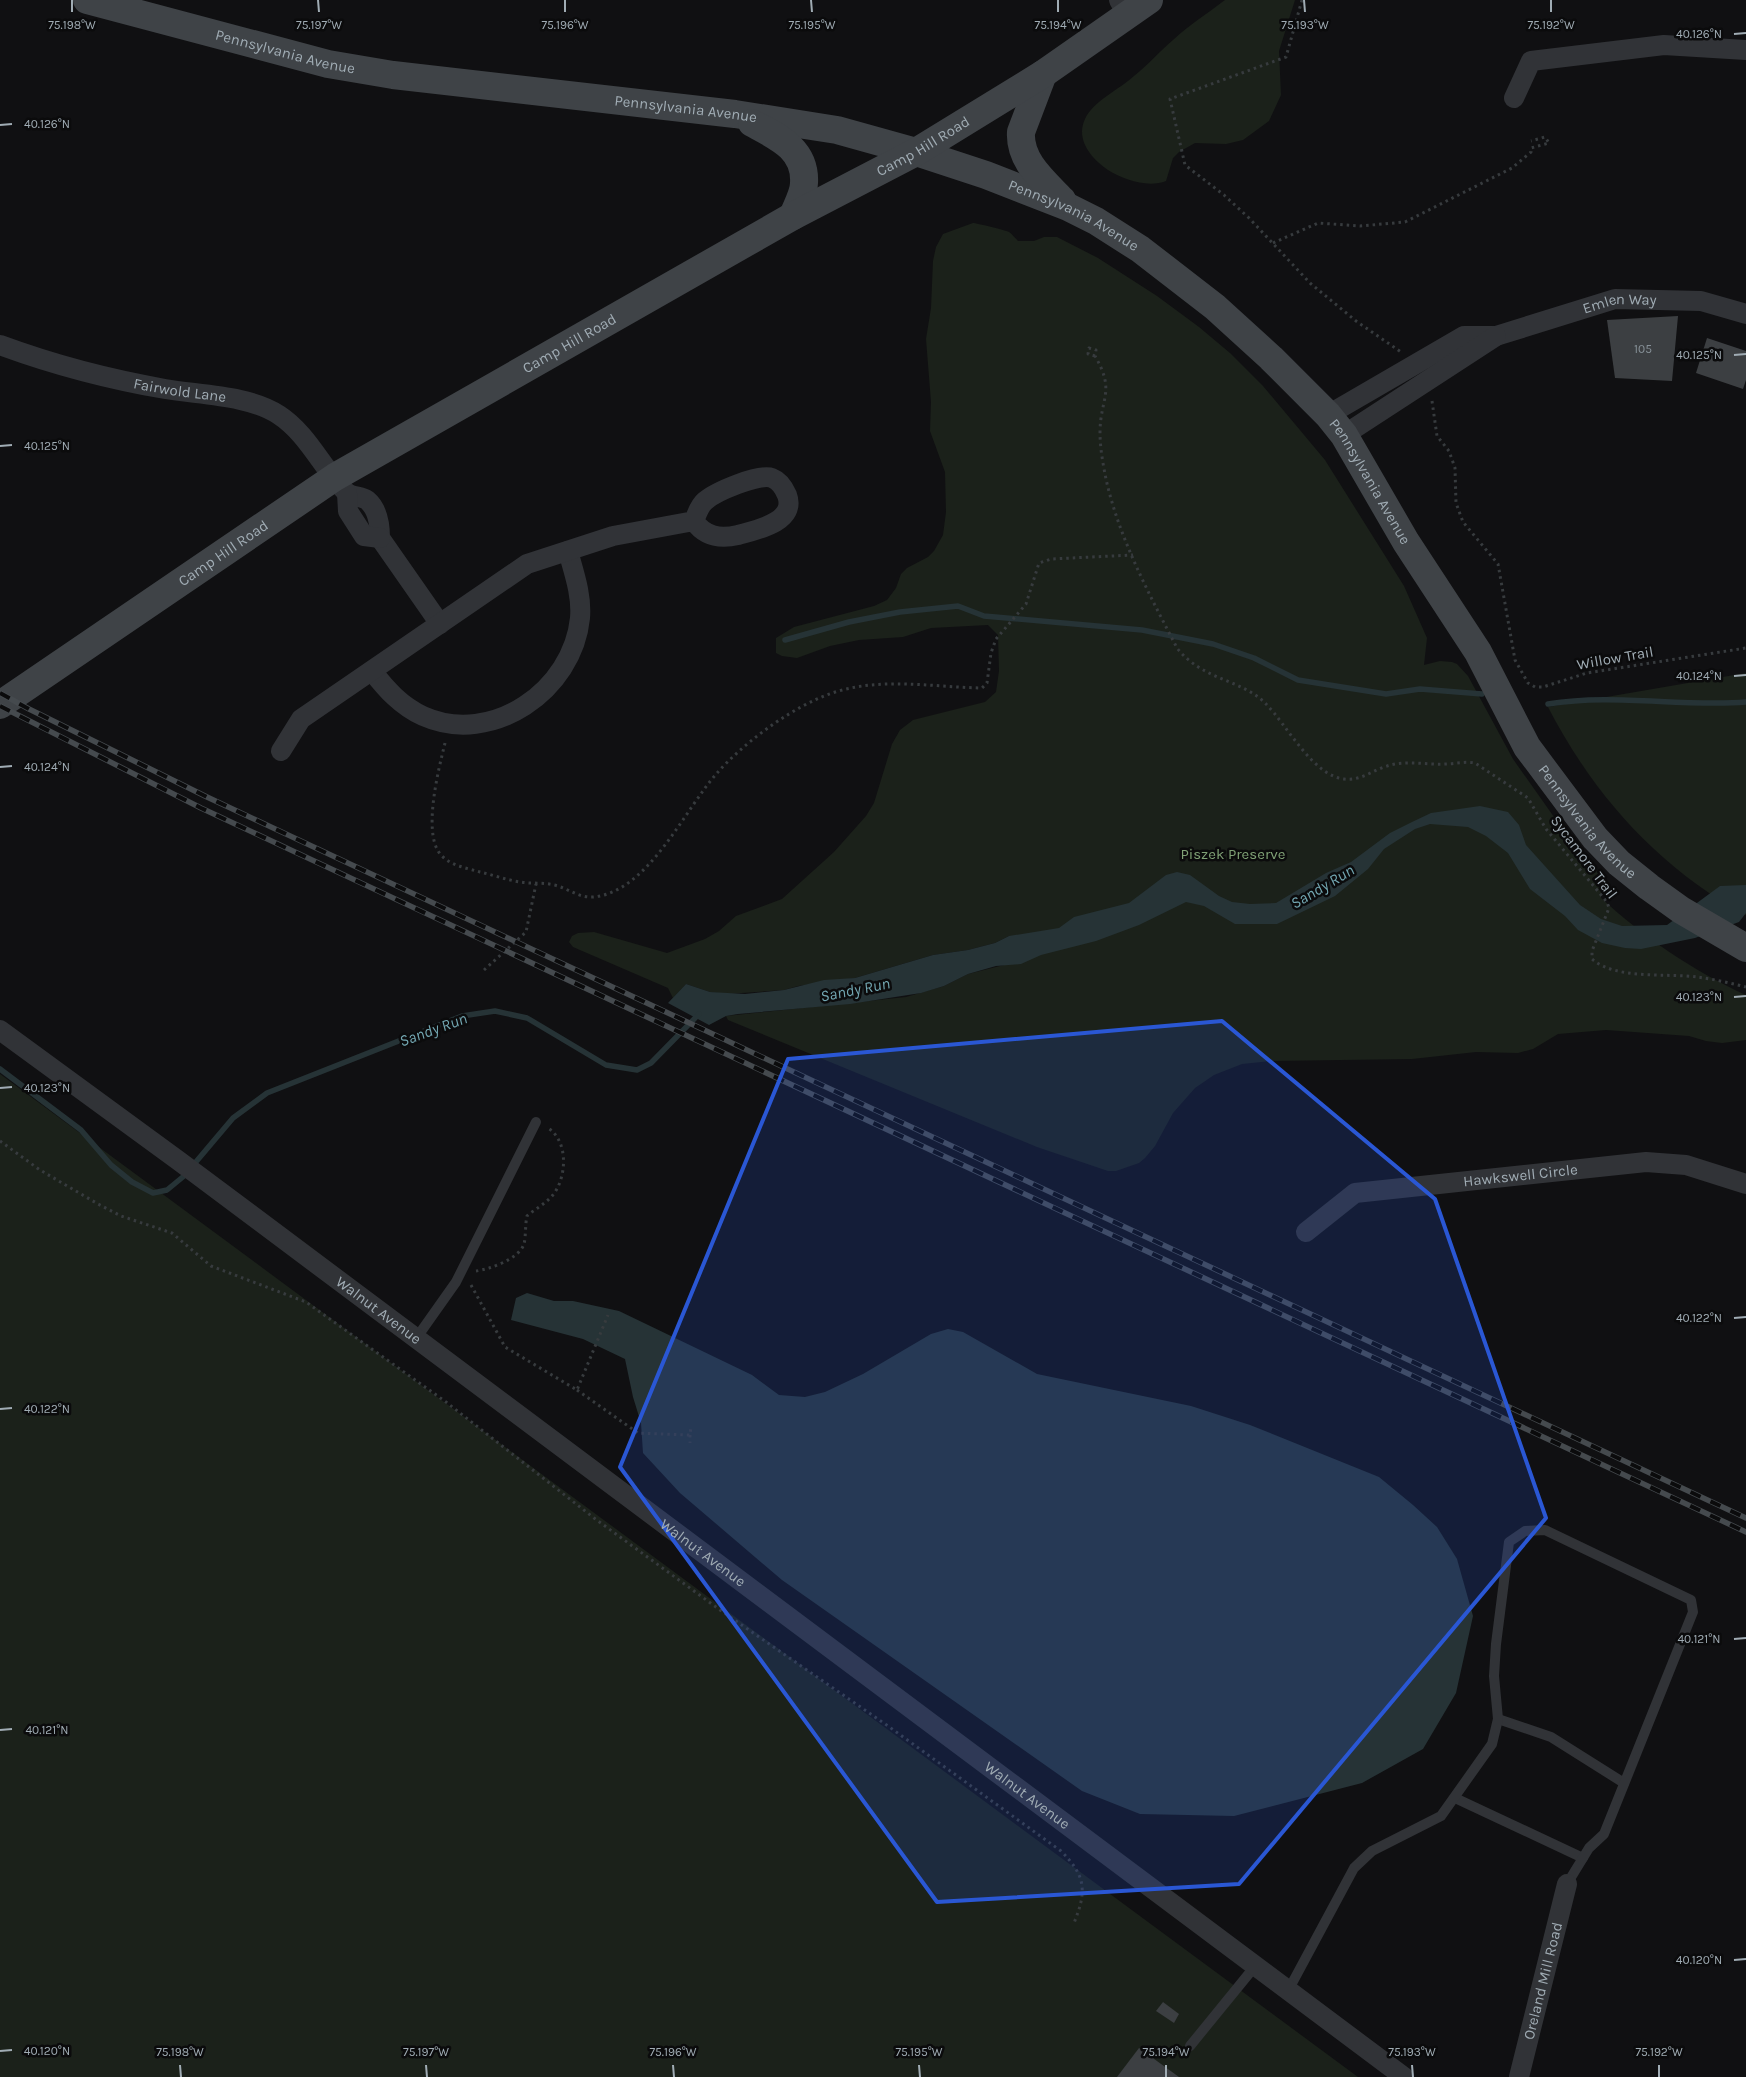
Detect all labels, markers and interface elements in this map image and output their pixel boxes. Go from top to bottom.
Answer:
text: 75.198°W [48,18,96,32]
text: 75.197°W [296,18,342,32]
text: 75.196°W [541,18,589,32]
text: 75.195°W [788,18,836,32]
text: 75.194°W [1035,18,1082,32]
text: 75.193°W [1281,18,1329,32]
text: 75.192°W [1527,18,1575,32]
street label: Pennsylvania Avenue [213,25,357,77]
text: 40.126°N [1676,27,1722,41]
street label: Pennsylvania Avenue [614,91,758,126]
street label: Camp Hill Road [873,112,973,180]
text: 40.126°N [24,117,70,131]
street label: Pennsylvania Avenue [1006,176,1142,255]
street label: Emlen Way [1580,290,1657,318]
street label: Camp Hill Road [519,310,619,377]
house number: 105 [1634,342,1652,356]
text: 40.125°N [1676,348,1722,362]
street label: Fairwold Lane [132,374,228,406]
street label: Pennsylvania Avenue [1325,415,1414,548]
text: 40.125°N [24,439,70,453]
street label: Camp Hill Road [175,516,272,590]
street label: Willow Trail [1575,642,1655,674]
text: 40.124°N [1676,669,1722,683]
text: 40.124°N [24,760,70,774]
street label: Pennsylvania Avenue [1534,761,1640,882]
street label: Sycamore Trail [1547,812,1621,902]
park label: Piszek Preserve [1180,845,1286,863]
water label: Sandy Run [1287,860,1357,913]
water label: Sandy Run [819,973,892,1006]
text: 40.123°N [1676,990,1722,1004]
water label: Sandy Run [397,1008,470,1050]
text: 40.123°N [24,1081,70,1095]
street label: Hawkswell Circle [1462,1160,1578,1190]
street label: Walnut Avenue [332,1272,425,1348]
text: 40.122°N [1676,1311,1722,1325]
text: 40.122°N [24,1402,70,1416]
street label: Walnut Avenue [657,1515,749,1591]
text: 40.121°N [1677,1632,1721,1646]
text: 40.121°N [25,1723,69,1737]
street label: Walnut Avenue [981,1757,1074,1833]
street label: Oreland Mill Road [1520,1920,1566,2042]
text: 40.120°N [1676,1953,1722,1967]
text: 40.120°N [24,2044,70,2058]
text: 75.198°W [156,2045,204,2059]
text: 75.197°W [403,2045,449,2059]
text: 75.196°W [649,2045,697,2059]
text: 75.195°W [895,2045,943,2059]
text: 75.194°W [1143,2045,1190,2059]
text: 75.193°W [1388,2045,1436,2059]
text: 75.192°W [1635,2045,1683,2059]

